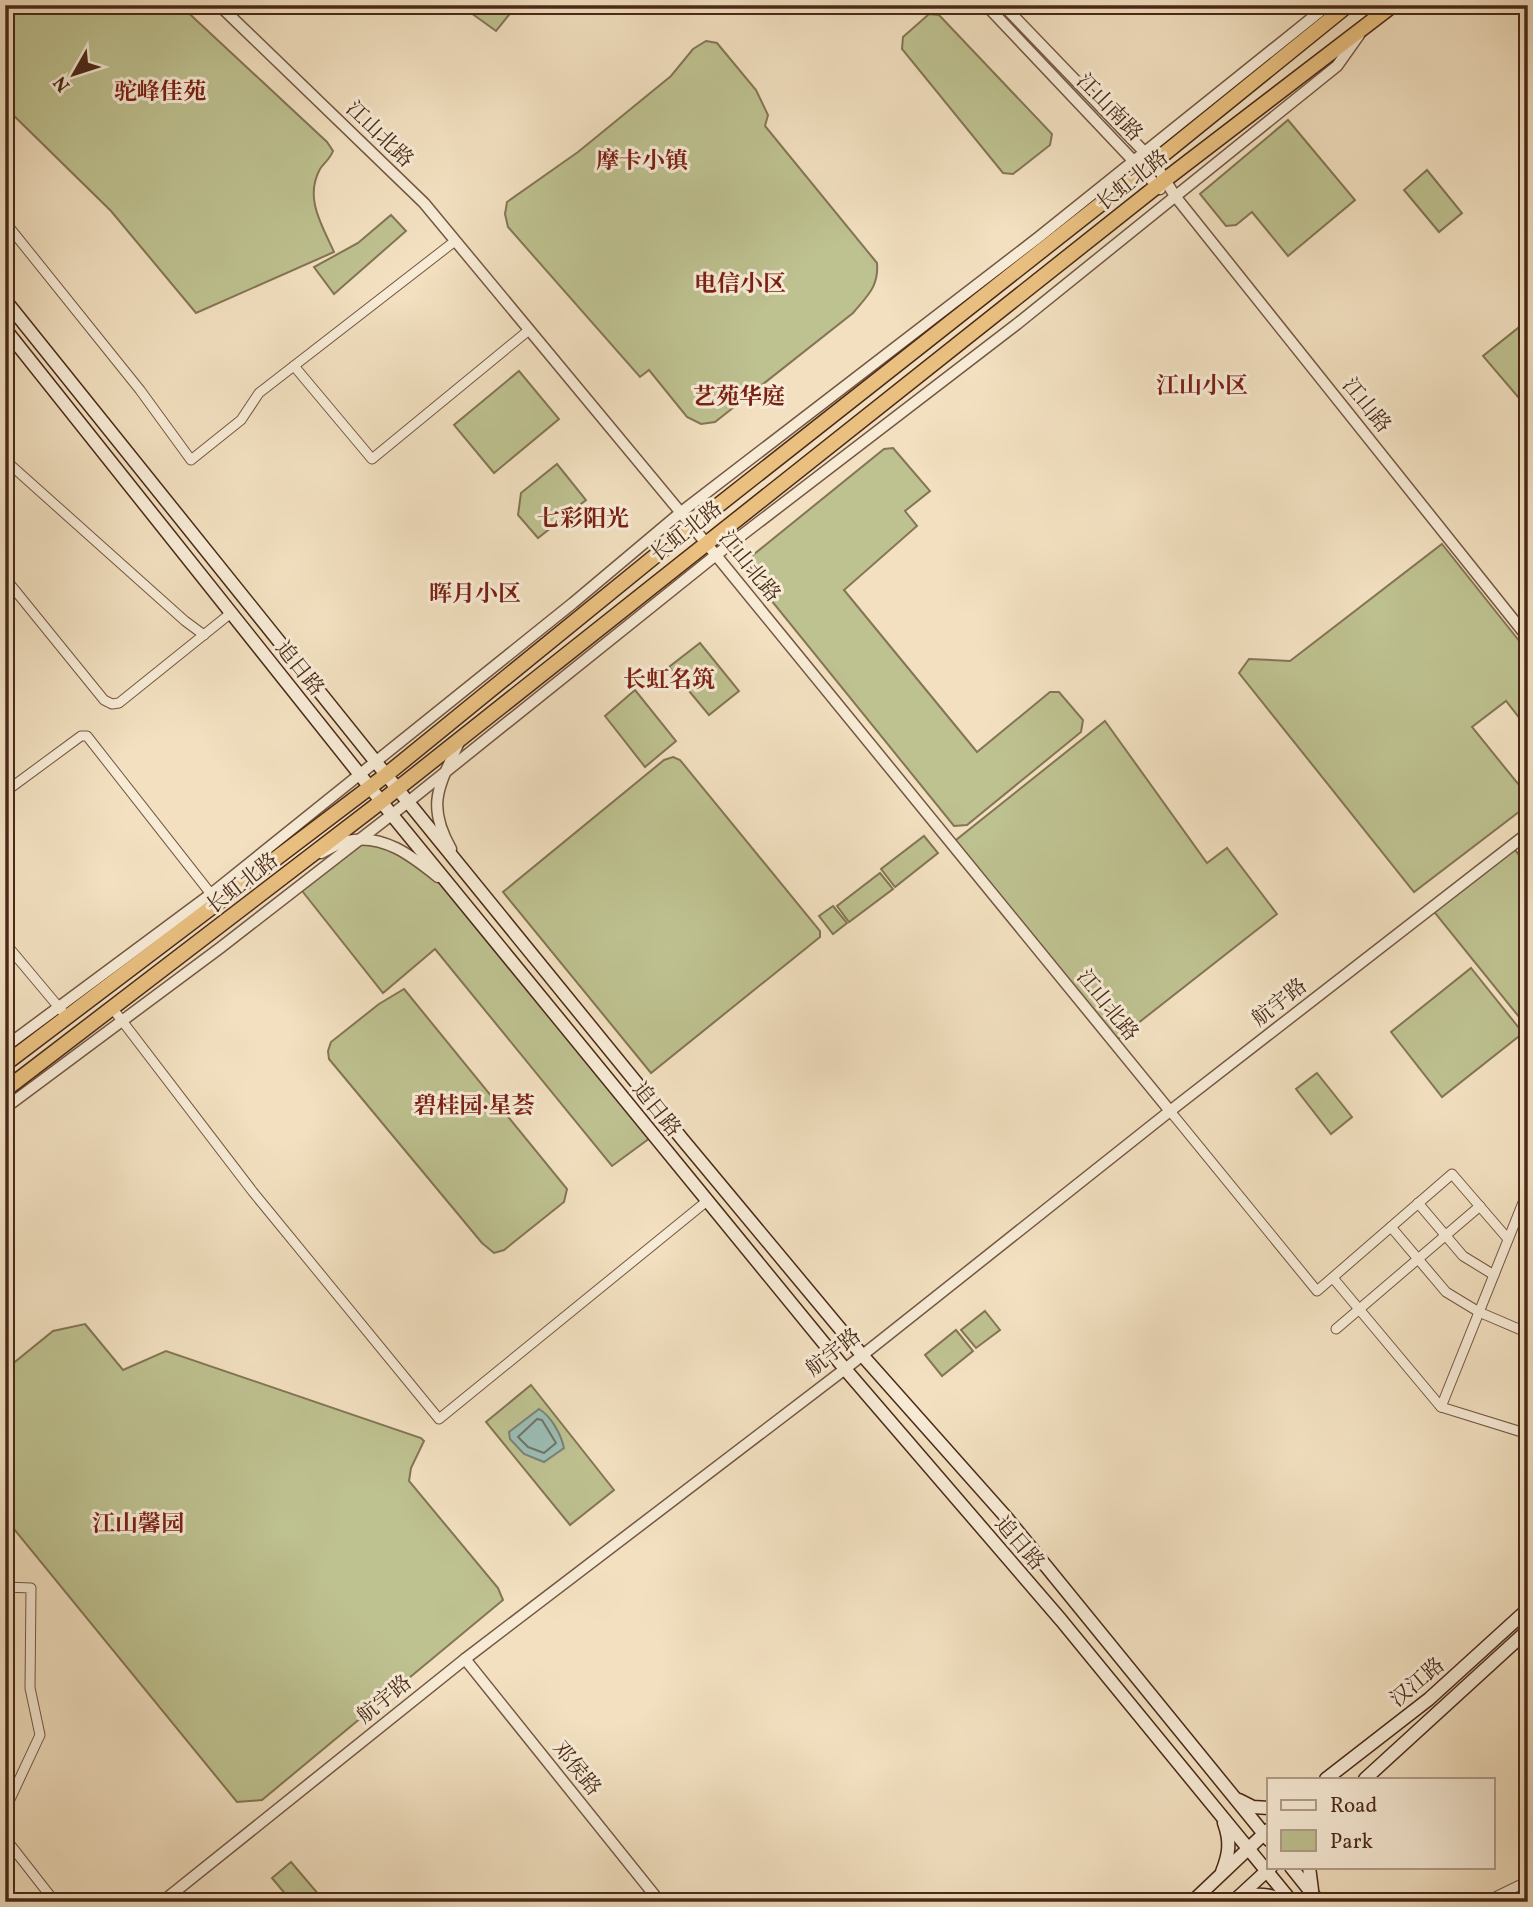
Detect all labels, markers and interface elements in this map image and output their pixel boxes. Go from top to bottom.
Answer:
north arrow [38,38,108,108]
street label: 江山南路 [1069,68,1149,148]
text: N [48,70,77,97]
district label: 驼峰佳苑 [114,77,206,109]
street label: 江山北路 [339,95,419,175]
street label: 长虹北路 [1091,144,1175,218]
district label: 摩卡小镇 [596,146,688,178]
district label: 电信小区 [694,269,786,301]
district label: 江山小区 [1156,371,1248,403]
street label: 江山路 [1335,372,1397,440]
district label: 艺苑华庭 [693,382,785,414]
street label: 长虹北路 [645,495,729,569]
district label: 七彩阳光 [537,504,629,536]
street label: 江山北路 [711,525,787,609]
district label: 晖月小区 [429,579,521,611]
street label: 追日路 [268,635,330,703]
district label: 长虹名筑 [623,665,715,697]
street label: 长虹北路 [201,847,285,921]
street label: 江山北路 [1069,964,1145,1048]
street label: 航宇路 [1246,972,1314,1034]
street label: 追日路 [625,1076,687,1144]
district label: 碧桂园·星荟 [413,1091,535,1123]
street label: 航宇路 [800,1322,868,1384]
district label: 江山馨园 [92,1509,184,1541]
street label: 追日路 [987,1511,1050,1577]
street label: 汉江路 [1385,1652,1451,1715]
street label: 航宇路 [351,1669,419,1731]
street label: 邓侯路 [545,1735,607,1803]
legend [1267,1778,1494,1868]
text: Road [1330,1792,1377,1821]
text: Park [1330,1828,1373,1857]

